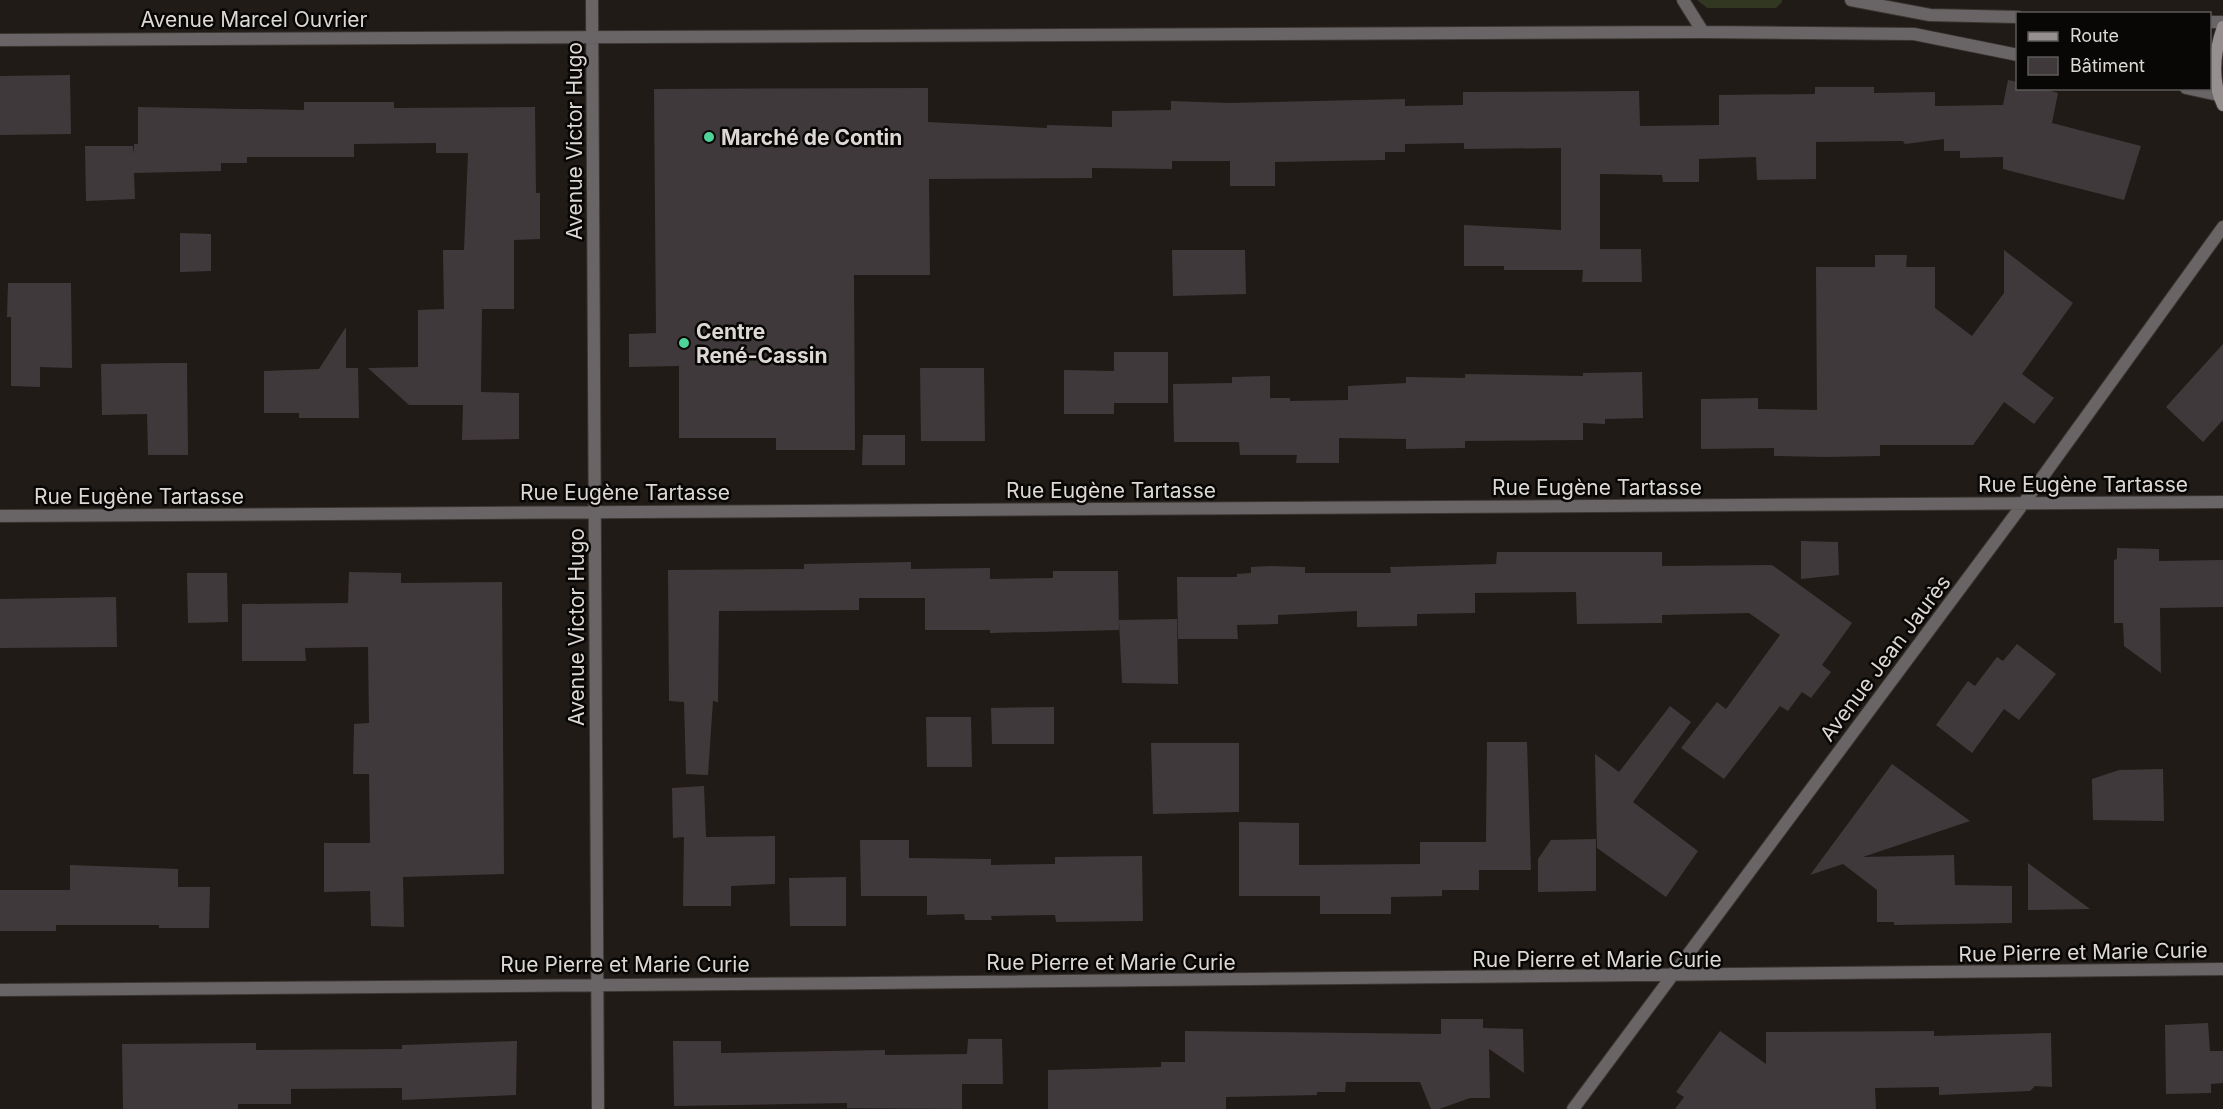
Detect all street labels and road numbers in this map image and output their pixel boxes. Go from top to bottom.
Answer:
street label: Avenue Marcel Ouvrier [141,7,368,32]
street label: Avenue Victor Hugo [562,42,587,240]
street label: Rue Eugène Tartasse [1978,472,2188,497]
street label: Rue Eugène Tartasse [1492,475,1702,500]
street label: Rue Eugène Tartasse [1006,478,1216,503]
street label: Rue Eugène Tartasse [520,480,730,505]
street label: Rue Eugène Tartasse [34,484,244,509]
street label: Avenue Victor Hugo [564,528,589,726]
street label: Avenue Jean Jaurès [1814,570,1956,746]
street label: Rue Pierre et Marie Curie [1958,937,2208,967]
street label: Rue Pierre et Marie Curie [1472,947,1722,972]
street label: Rue Pierre et Marie Curie [986,950,1236,975]
street label: Rue Pierre et Marie Curie [500,952,750,977]

